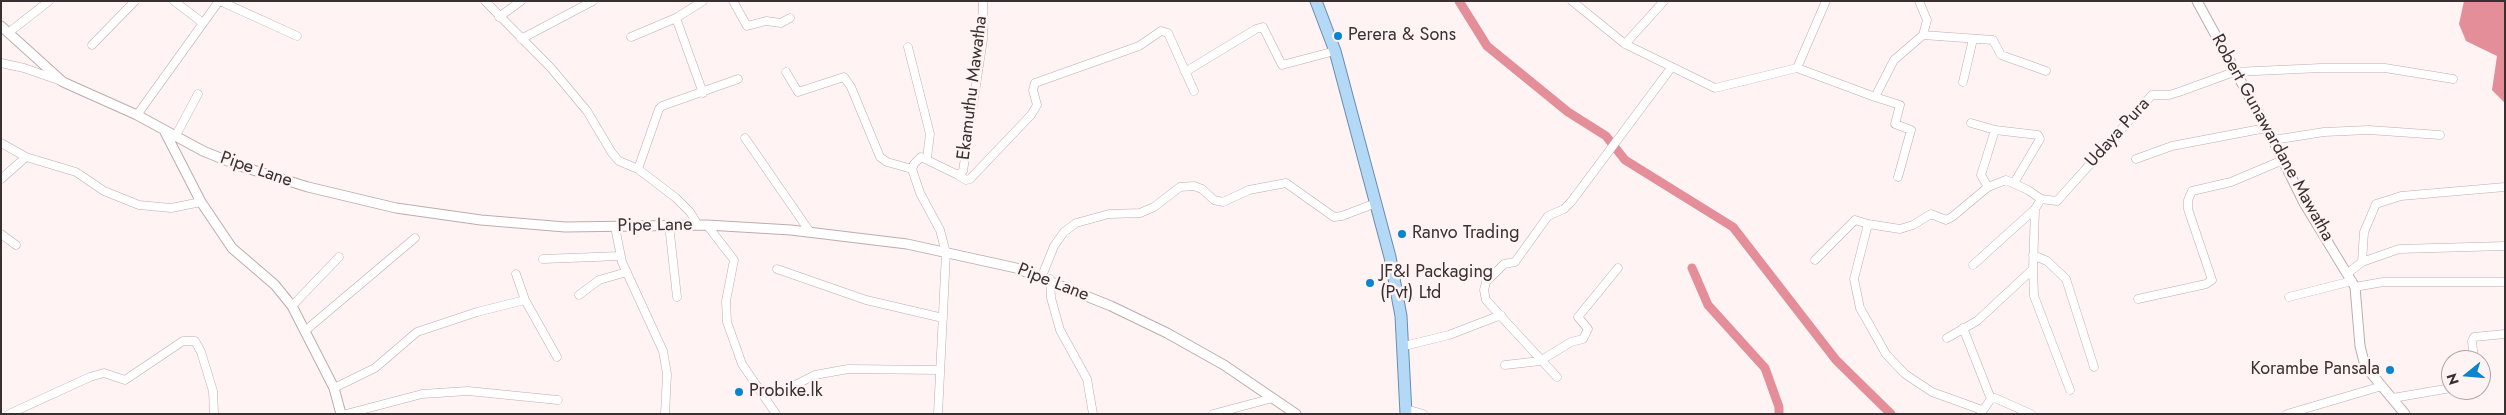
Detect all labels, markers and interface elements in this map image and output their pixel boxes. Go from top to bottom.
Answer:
street label: Ekamuthu Mawatha [953,15,993,161]
place label: Perera & Sons [1348,25,1456,47]
marker: Perera & Sons [1332,30,1344,42]
street label: Robert Gunawardane Mawatha [2206,31,2338,245]
street label: Udaya Pura [2081,94,2155,172]
street label: Pipe Lane [217,148,295,192]
street label: Pipe Lane [617,215,693,237]
place label: Ranvo Trading [1412,223,1519,245]
marker: Ranvo Trading [1396,228,1408,240]
street label: Pipe Lane [1014,259,1092,307]
place label: JF&I Packaging (Pvt) Ltd [1380,262,1493,304]
marker: JF&I Packaging (Pvt) Ltd [1364,277,1376,289]
north arrow [2441,350,2491,400]
place label: Korambe Pansala [2251,359,2380,381]
marker: Korambe Pansala [2384,364,2396,376]
text: N [2441,371,2464,387]
place label: Probike.lk [749,381,823,403]
marker: Probike.lk [733,386,745,398]

